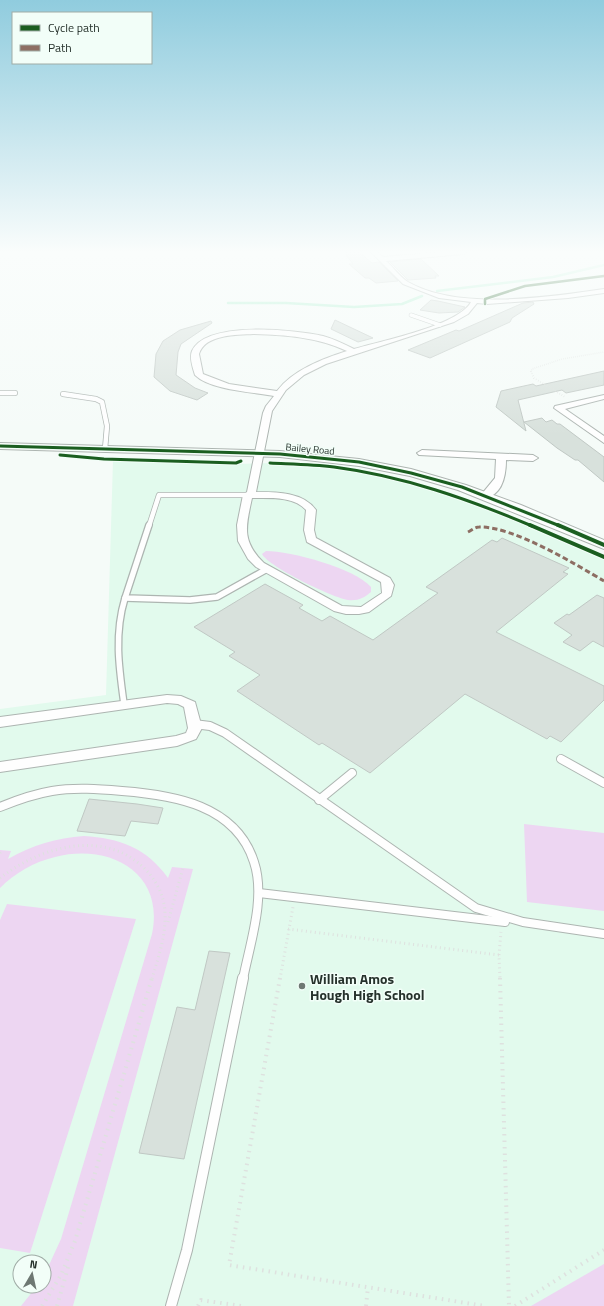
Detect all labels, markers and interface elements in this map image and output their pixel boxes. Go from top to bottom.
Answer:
legend [12,12,152,64]
text: Cycle path [48,18,100,37]
text: Path [48,38,72,57]
street label: Bailey Road [285,439,335,459]
place label: William Amos Hough High School [310,968,425,1005]
marker: William Amos Hough High School [297,981,307,991]
north arrow [12,1254,52,1294]
text: N [29,1256,39,1273]

